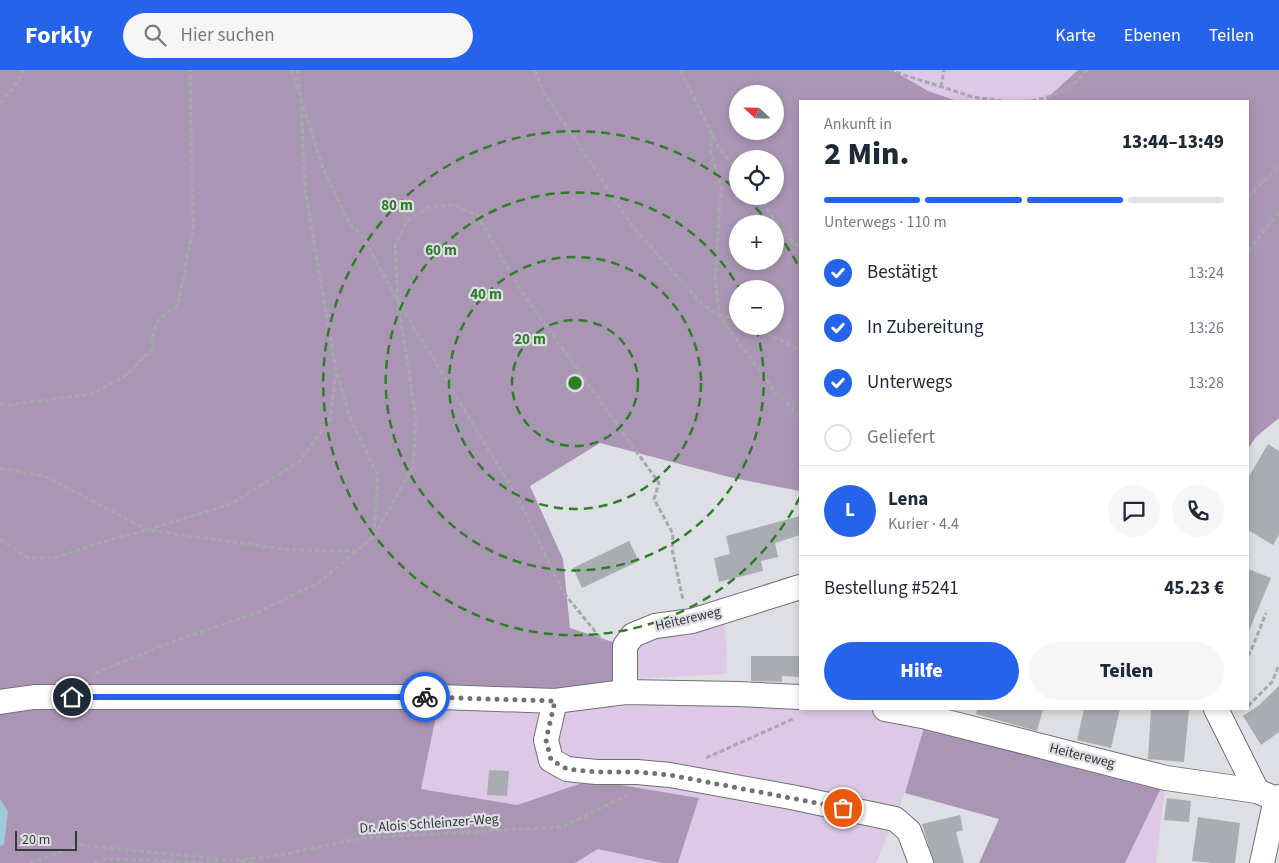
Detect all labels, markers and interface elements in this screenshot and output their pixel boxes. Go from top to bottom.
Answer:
search box [123,13,473,58]
text: Forkly [25,18,93,53]
icon: search [141,21,169,49]
text: Hier suchen [181,22,275,49]
text: Karte [1055,23,1096,48]
text: Ebenen [1124,23,1181,48]
text: Teilen [1209,23,1254,48]
north arrow [729,85,784,140]
map controls [729,85,784,335]
text: Ankunft in [824,113,892,135]
text: 13:44–13:49 [1122,129,1224,156]
text: 2 Min. [824,131,910,177]
button: locate [729,150,784,205]
text: 80 m [381,195,413,216]
text: Unterwegs · 110 m [824,211,947,233]
button: + [729,215,784,270]
text: 60 m [425,240,457,261]
icon: check [824,259,852,287]
text: Bestätigt [867,259,938,286]
text: 13:24 [1188,262,1224,284]
button: − [729,280,784,335]
text: 40 m [470,284,502,305]
icon: check [824,314,852,342]
text: In Zubereitung [867,314,984,341]
text: 13:26 [1188,317,1224,339]
text: 20 m [514,329,546,350]
icon: check [824,369,852,397]
text: Unterwegs [867,369,953,396]
text: 13:28 [1188,372,1224,394]
centre of rings [566,374,584,392]
text: Geliefert [867,424,935,451]
button: chat [1108,485,1160,537]
button: phone [1172,485,1224,537]
text: Lena [888,486,928,513]
text: L [845,497,855,524]
text: Kurier · 4.4 [888,513,959,535]
text: Bestellung #5241 [824,575,959,602]
text: 45.23 € [1164,575,1224,602]
street label: Heitereweg [653,602,723,636]
button: Hilfe [824,642,1019,700]
button: Teilen [1029,642,1224,700]
courier [400,672,450,722]
pin [51,676,93,718]
icon: home [58,683,86,711]
icon: bike [411,683,439,711]
street label: Heitereweg [1047,738,1117,774]
pin [822,787,864,829]
icon: bag [829,794,857,822]
street label: Dr. Alois Schleinzer-Weg [359,809,499,839]
scale bar [15,828,78,851]
text: 20 m [22,830,50,850]

